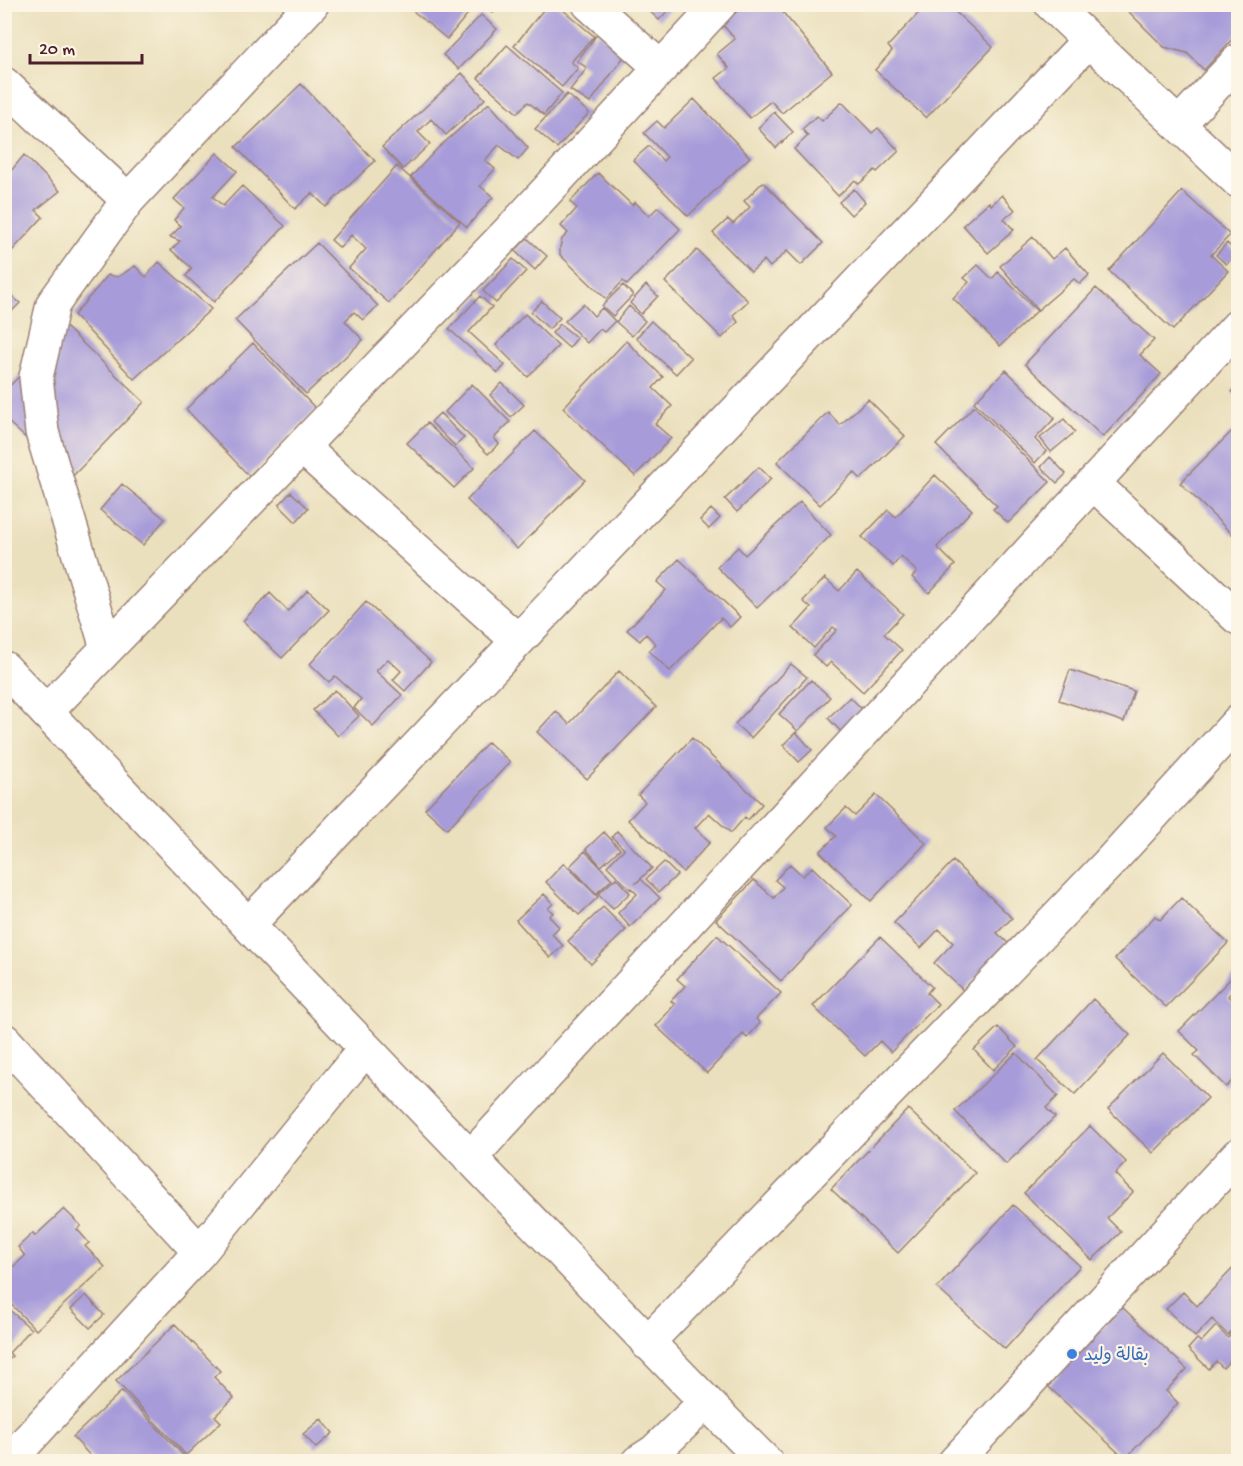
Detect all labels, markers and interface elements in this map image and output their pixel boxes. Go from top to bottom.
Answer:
scale bar [30,27,142,65]
text: 20 m [39,40,75,61]
place label: بقالة وليد [1084,1346,1149,1367]
marker: بقالة وليد [1065,1347,1079,1361]

